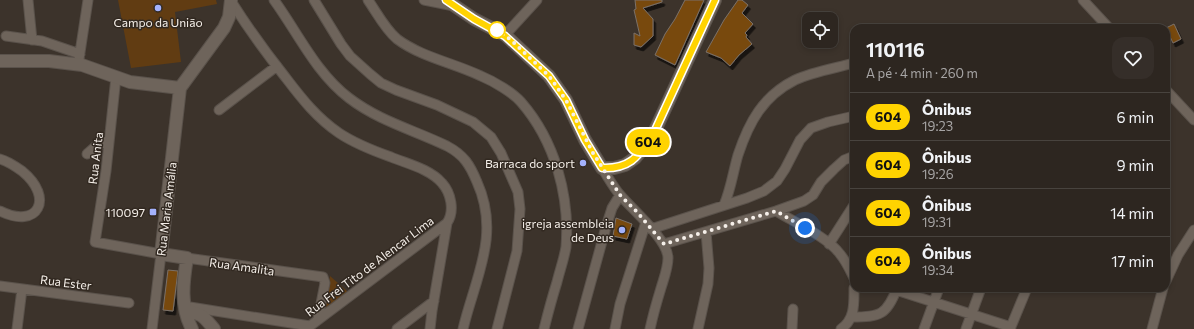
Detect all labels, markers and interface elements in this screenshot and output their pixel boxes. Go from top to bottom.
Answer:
marker: Campo da União [153,3,163,13]
map controls [802,12,838,48]
button: locate [802,12,838,48]
place label: Campo da União [113,15,203,29]
unlabelled marker [488,21,506,39]
button: heart [1112,37,1154,79]
text: 110116 [866,38,925,61]
text: A pé · 4 min · 260 m [866,65,978,81]
text: Ônibus [922,100,972,118]
text: 604 [875,108,901,125]
text: 6 min [1116,108,1154,126]
text: 19:23 [922,118,953,134]
line badge: 604 [625,129,671,155]
street label: Rua Anita [85,131,105,185]
text: 604 [635,133,661,150]
text: Ônibus [922,148,972,166]
place label: Barraca do sport [485,156,575,170]
text: 604 [875,156,901,173]
text: 9 min [1116,156,1154,174]
marker: Barraca do sport [578,158,588,168]
street label: Rua Maria Amália [153,161,179,257]
text: 19:26 [922,166,954,182]
text: Ônibus [922,196,972,214]
text: 604 [875,204,901,221]
text: 14 min [1110,204,1154,222]
place label: 110097 [106,205,145,219]
marker: 110097 [148,207,158,217]
street label: Rua Frei Tito de Alencar Lima [302,213,436,319]
text: 19:31 [922,214,952,230]
place label: igreja assembleia de Deus [522,216,614,244]
your location [795,218,815,238]
marker: igreja assembleia de Deus [617,225,627,235]
text: Ônibus [922,244,972,262]
text: 604 [875,252,901,269]
text: 17 min [1111,252,1154,270]
street label: Rua Amalita [209,255,275,277]
text: 19:34 [922,262,954,278]
street label: Rua Ester [39,272,93,292]

